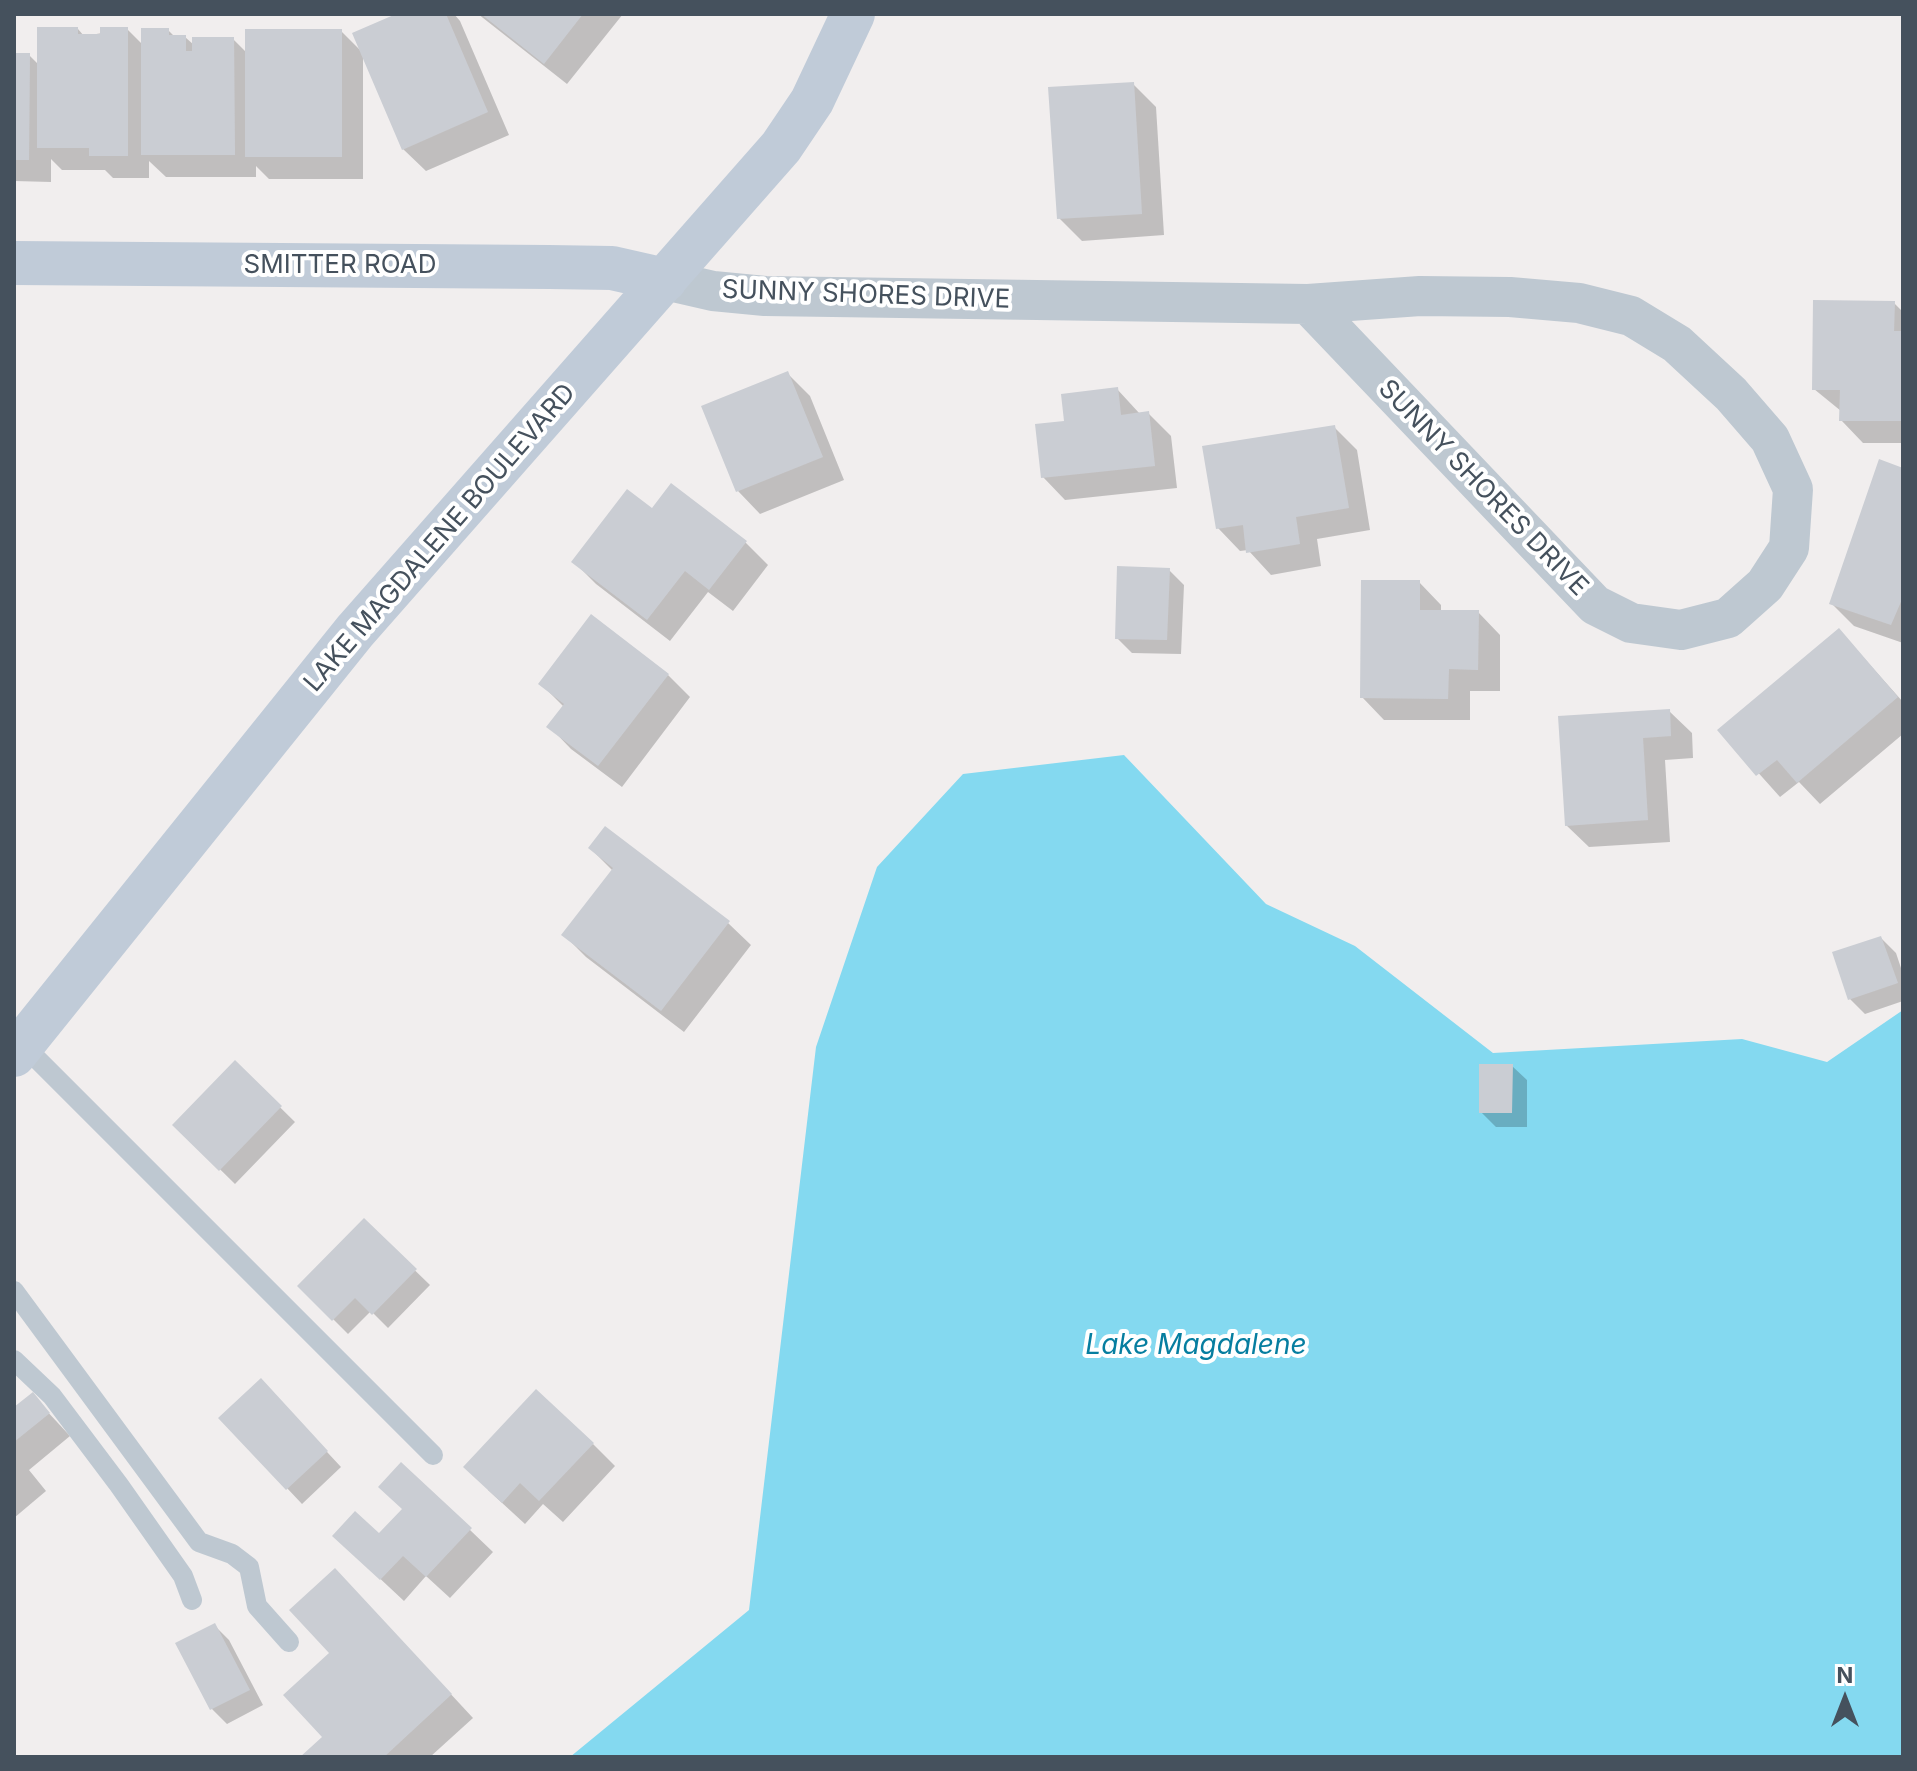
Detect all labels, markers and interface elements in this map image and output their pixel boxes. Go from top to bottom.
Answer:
street label: SMITTER ROAD [244,249,436,281]
street label: SUNNY SHORES DRIVE [721,274,1011,316]
street label: SUNNY SHORES DRIVE [1372,373,1594,603]
street label: LAKE MAGDALENE BOULEVARD [298,378,582,698]
water label: Lake Magdalene [1085,1329,1307,1363]
north arrow [1805,1659,1885,1739]
text: N [1837,1662,1853,1688]

